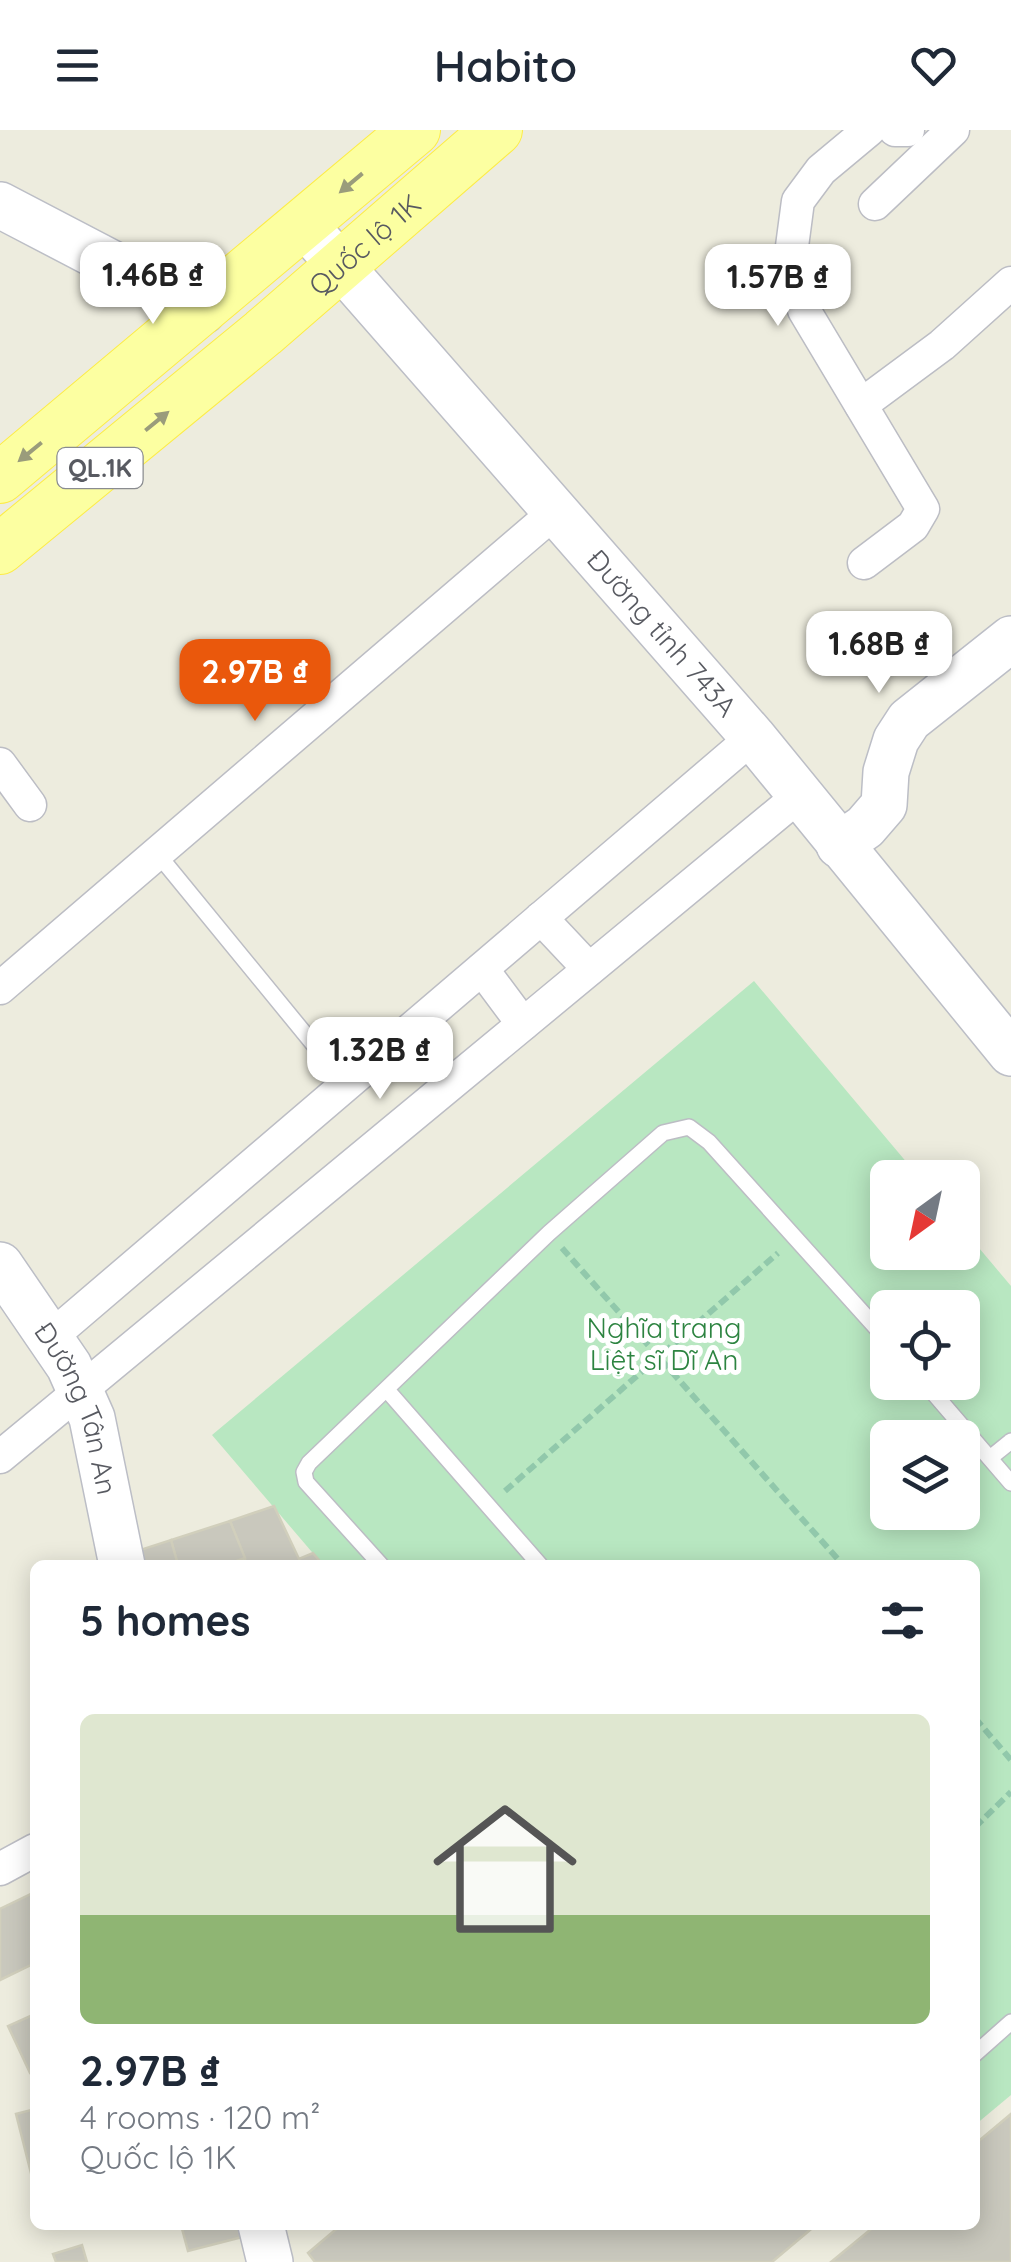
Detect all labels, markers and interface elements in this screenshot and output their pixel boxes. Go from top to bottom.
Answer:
text: Habito [434,37,577,93]
icon: menu [50,38,105,93]
icon: heart [906,38,961,93]
one-way arrow [338,172,363,193]
street label: Quốc lộ 1K [301,186,428,302]
pin: 1.46B ₫ [61,242,245,327]
pin: 1.57B ₫ [686,244,870,329]
text: 1.46B ₫ [102,254,204,294]
text: 1.57B ₫ [727,256,829,296]
one-way arrow [144,411,169,432]
one-way arrow [18,441,43,463]
road number: QL.1K [58,448,142,488]
street label: Đường tỉnh 743A [580,542,745,723]
pin: 1.68B ₫ [787,611,971,696]
text: 1.68B ₫ [828,623,930,663]
pin: 2.97B ₫ [163,639,347,724]
text: 2.97B ₫ [202,651,308,691]
pin: 1.32B ₫ [288,1017,472,1102]
text: 1.32B ₫ [329,1029,431,1069]
north arrow [870,1160,980,1270]
map controls [870,1160,980,1530]
button: locate [870,1290,980,1400]
park label: Nghĩa trang Liệt sĩ Dĩ An [587,1310,741,1377]
street label: Đường Tân An [27,1315,125,1497]
button: layers [870,1420,980,1530]
icon: filters [875,1593,930,1648]
text: 5 homes [80,1594,251,1647]
icon: home [415,1779,595,1959]
text: 2.97B ₫ [80,2044,220,2097]
text: 4 rooms · 120 m² [80,2097,320,2137]
text: Quốc lộ 1K [80,2137,237,2177]

